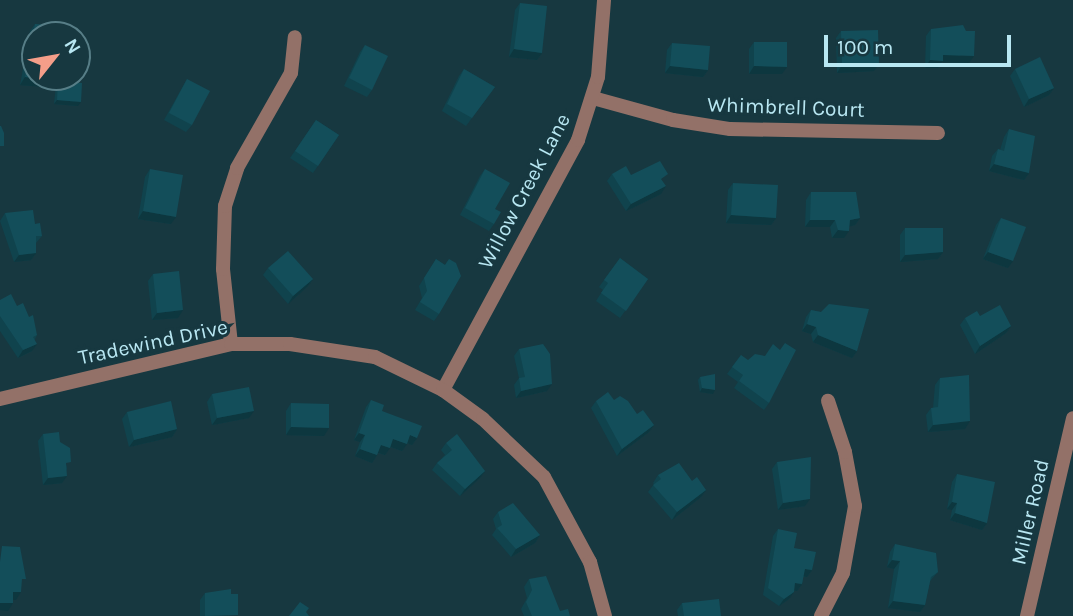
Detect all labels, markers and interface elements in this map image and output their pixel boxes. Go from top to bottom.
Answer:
north arrow [21,21,91,91]
scale bar [828,21,1015,65]
text: N [59,35,85,58]
text: 100 m [837,35,894,59]
street label: Whimbrell Court [707,92,865,122]
street label: Willow Creek Lane [472,109,576,273]
street label: Tradewind Drive [76,314,230,370]
street label: Miller Road [1006,457,1054,567]

